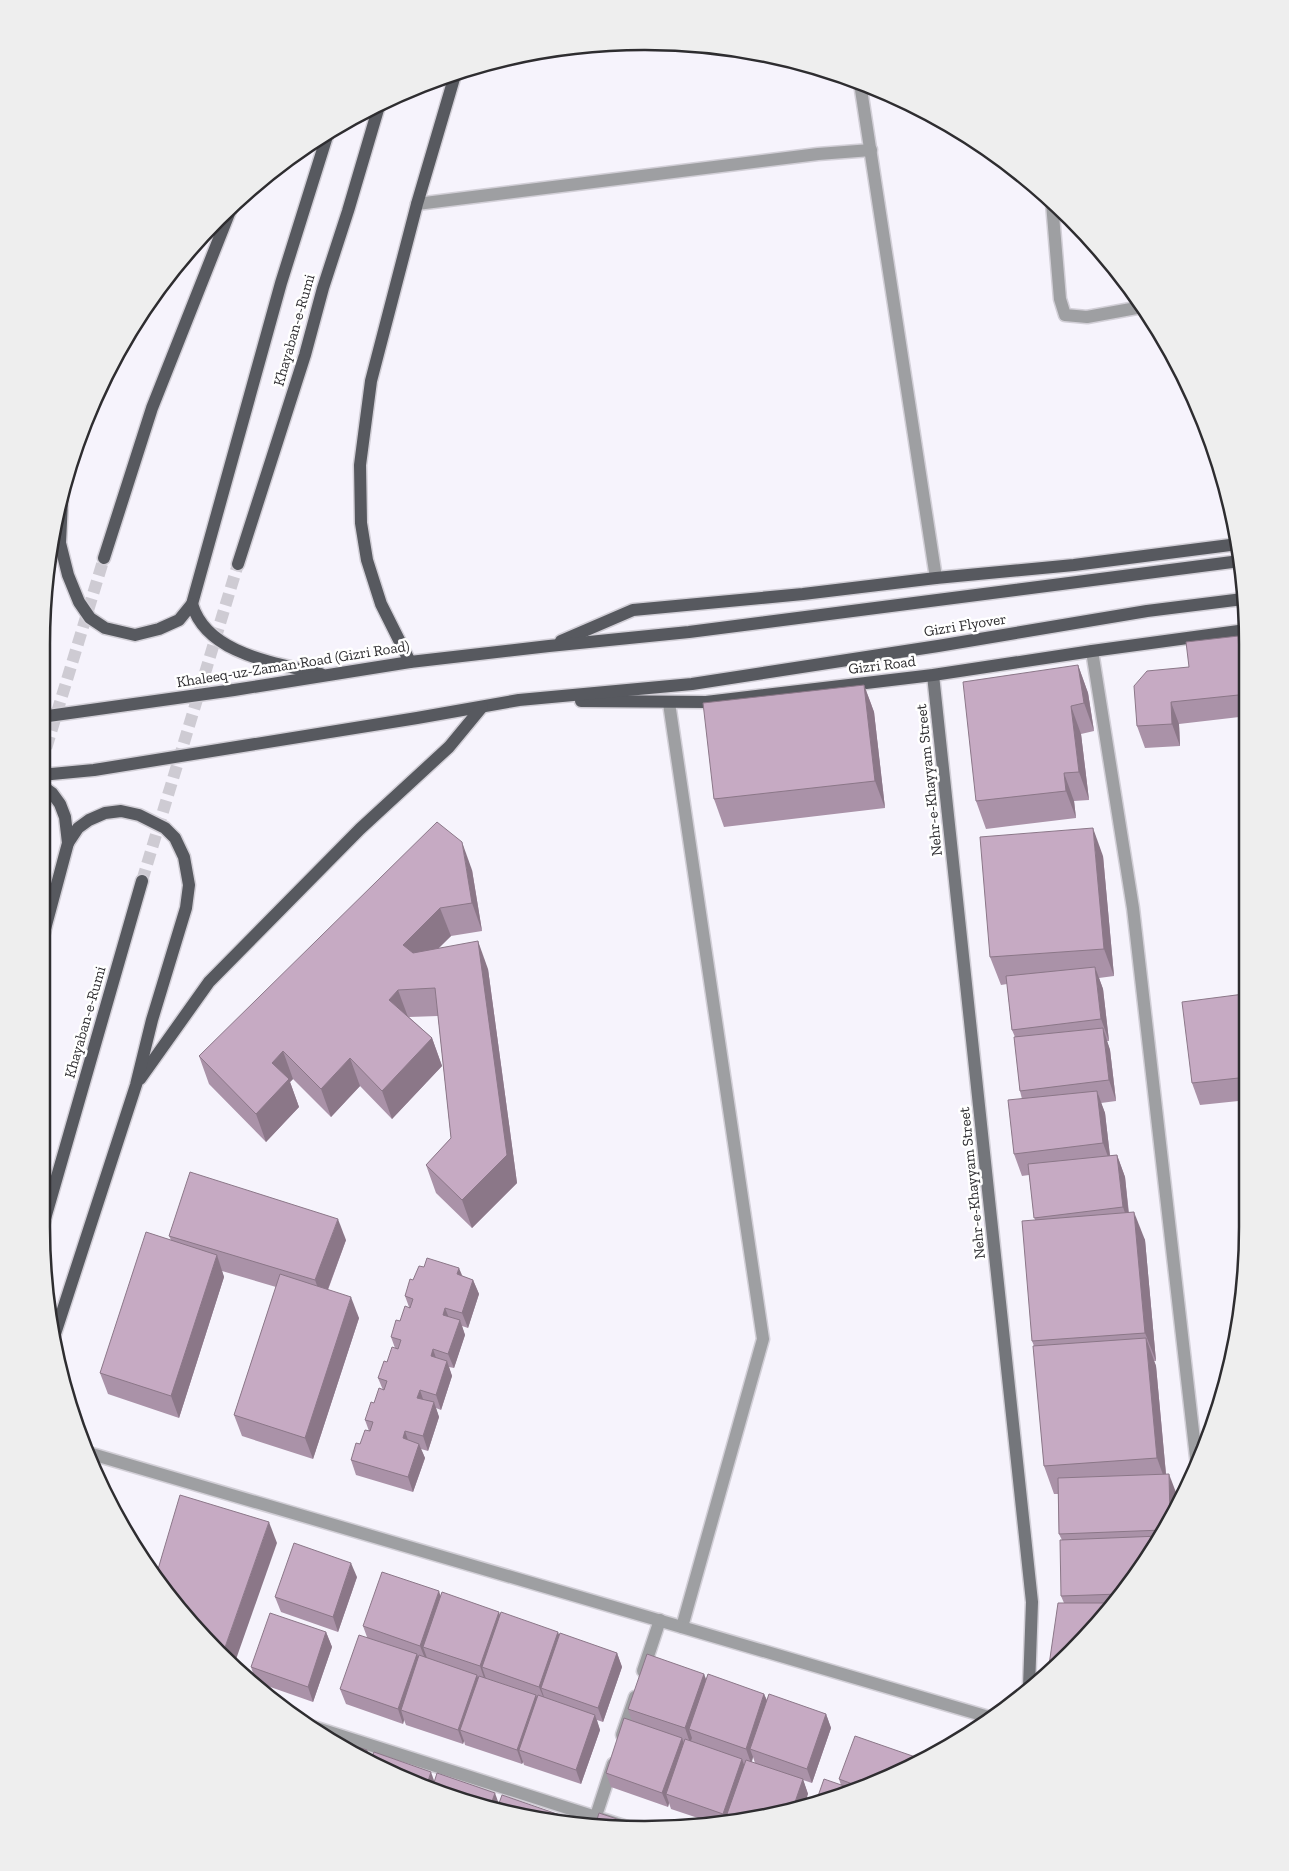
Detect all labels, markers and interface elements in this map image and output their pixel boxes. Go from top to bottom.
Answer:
street label: Khayaban-e-Rumi [269,272,319,388]
street label: Gizri Flyover [922,610,1008,640]
street label: Khaleeq-uz-Zaman Road (Gizri Road) [175,637,411,691]
street label: Gizri Road [847,652,917,678]
street label: Nehr-e-Khayyam Street [912,703,946,857]
street label: Khayaban-e-Rumi [60,964,110,1080]
street label: Nehr-e-Khayyam Street [955,1106,989,1260]

